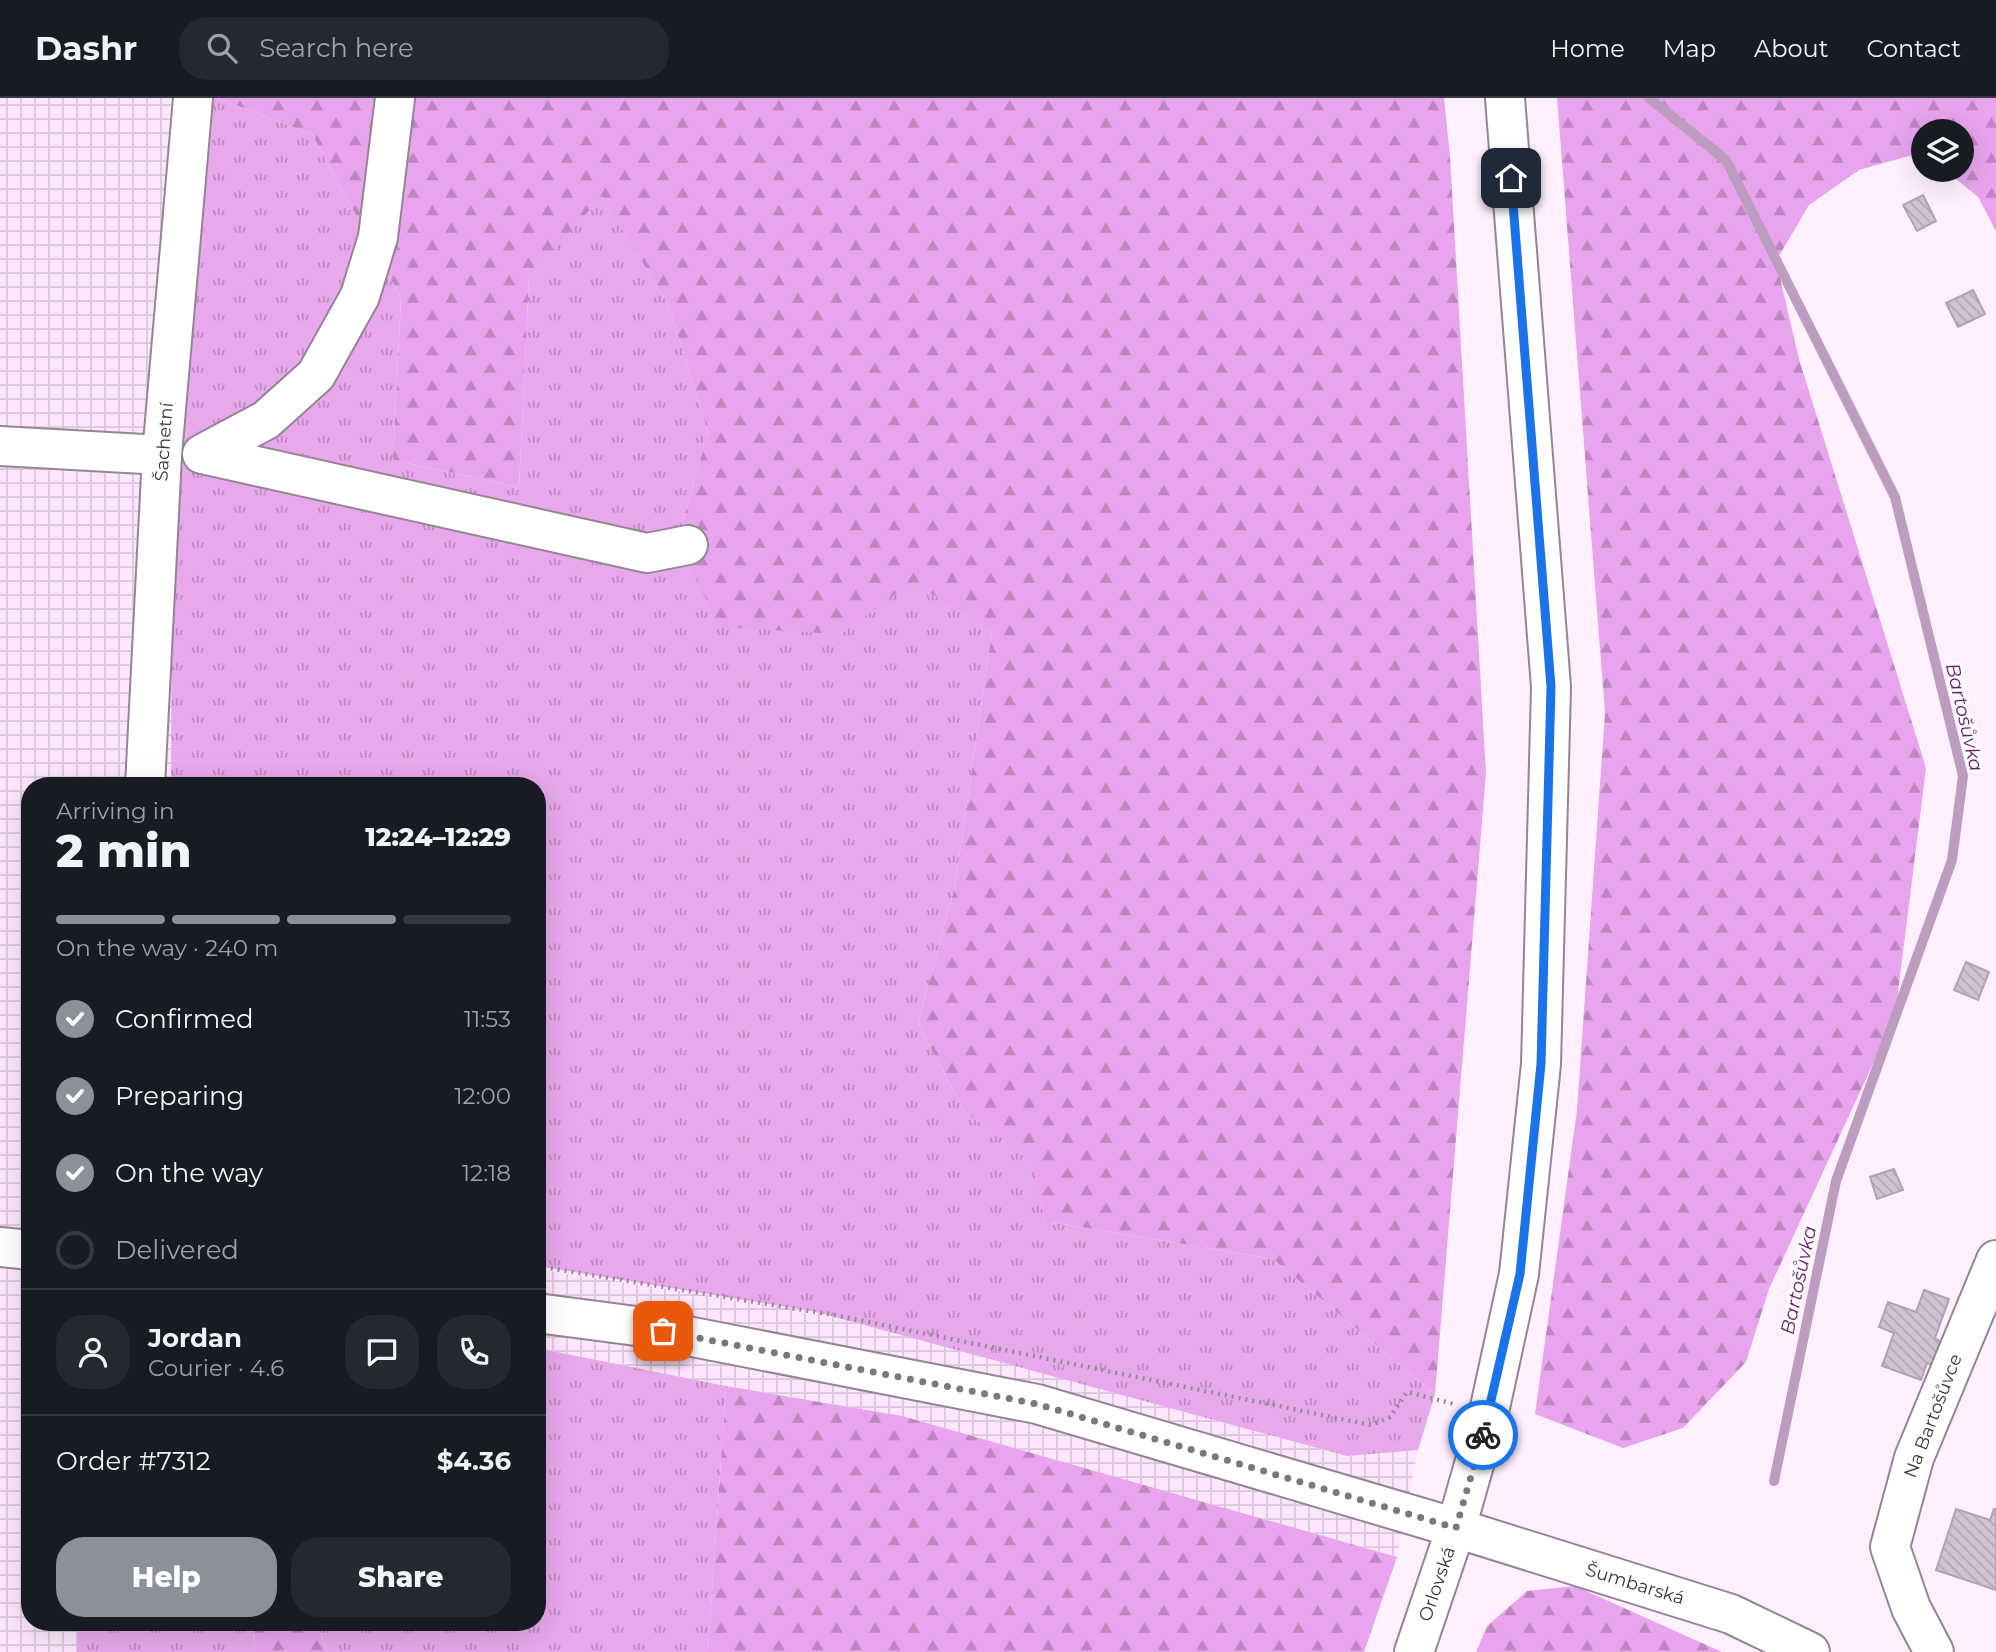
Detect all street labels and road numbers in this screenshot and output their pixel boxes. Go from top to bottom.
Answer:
street label: Šachetní [150,401,178,482]
street label: Na Bartošůvce [1899,1351,1967,1481]
street label: Orlovská [1414,1544,1460,1624]
street label: Šumbarská [1583,1559,1687,1609]

